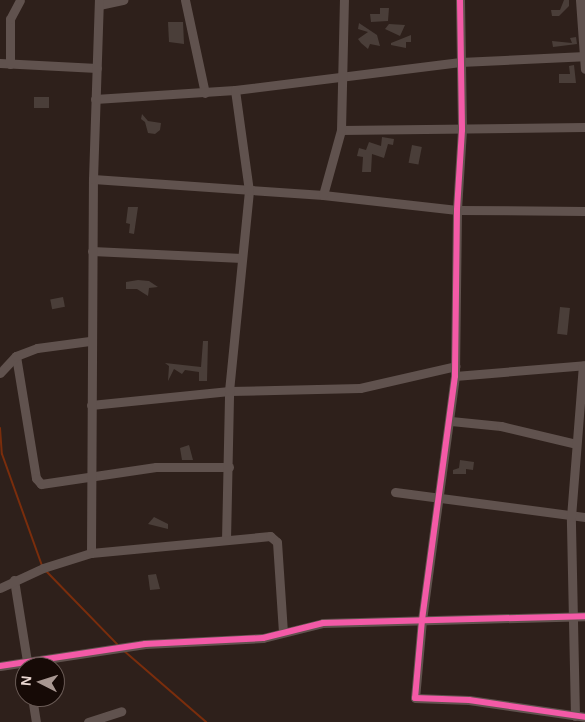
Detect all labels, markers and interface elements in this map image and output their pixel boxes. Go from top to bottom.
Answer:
north arrow [15,657,65,707]
text: N [18,675,34,687]

